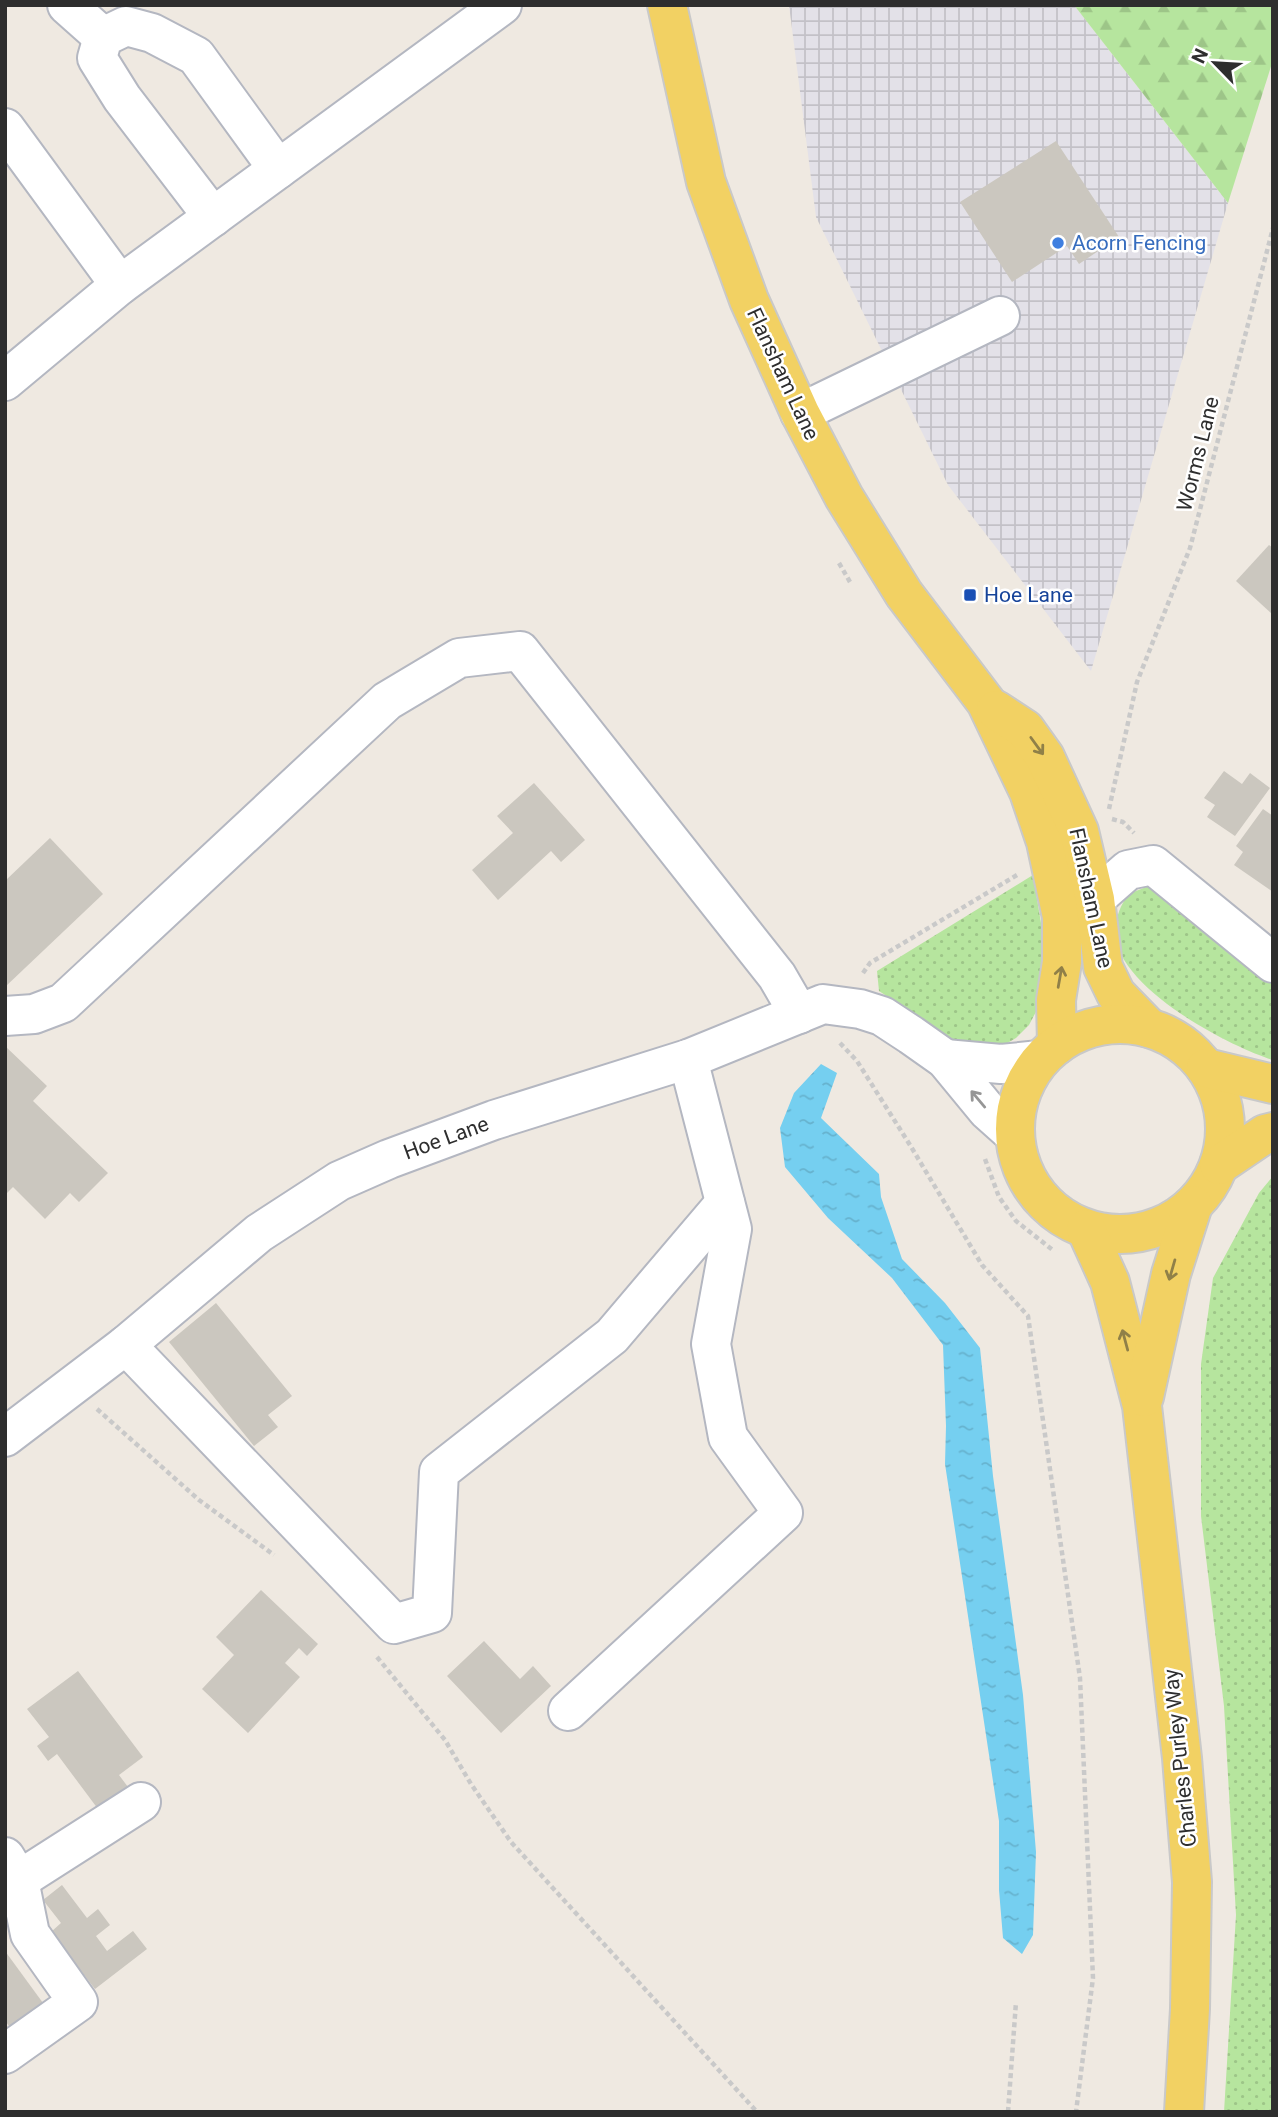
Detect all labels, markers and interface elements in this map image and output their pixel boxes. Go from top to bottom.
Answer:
north arrow [1180,28,1250,98]
text: N [1187,45,1213,67]
place label: Acorn Fencing [1072,231,1206,255]
marker: Acorn Fencing [1050,235,1066,251]
street label: Flansham Lane [742,304,824,444]
street label: Worms Lane [1172,394,1224,514]
place label: Hoe Lane [984,583,1073,607]
marker: Hoe Lane [962,587,978,603]
one-way arrow [1030,736,1045,755]
street label: Flansham Lane [1064,826,1118,970]
one-way arrow [1054,966,1067,989]
one-way arrow [970,1090,986,1108]
street label: Hoe Lane [400,1112,492,1164]
one-way arrow [1165,1259,1178,1281]
one-way arrow [1118,1329,1131,1351]
street label: Charles Purley Way [1159,1668,1201,1848]

